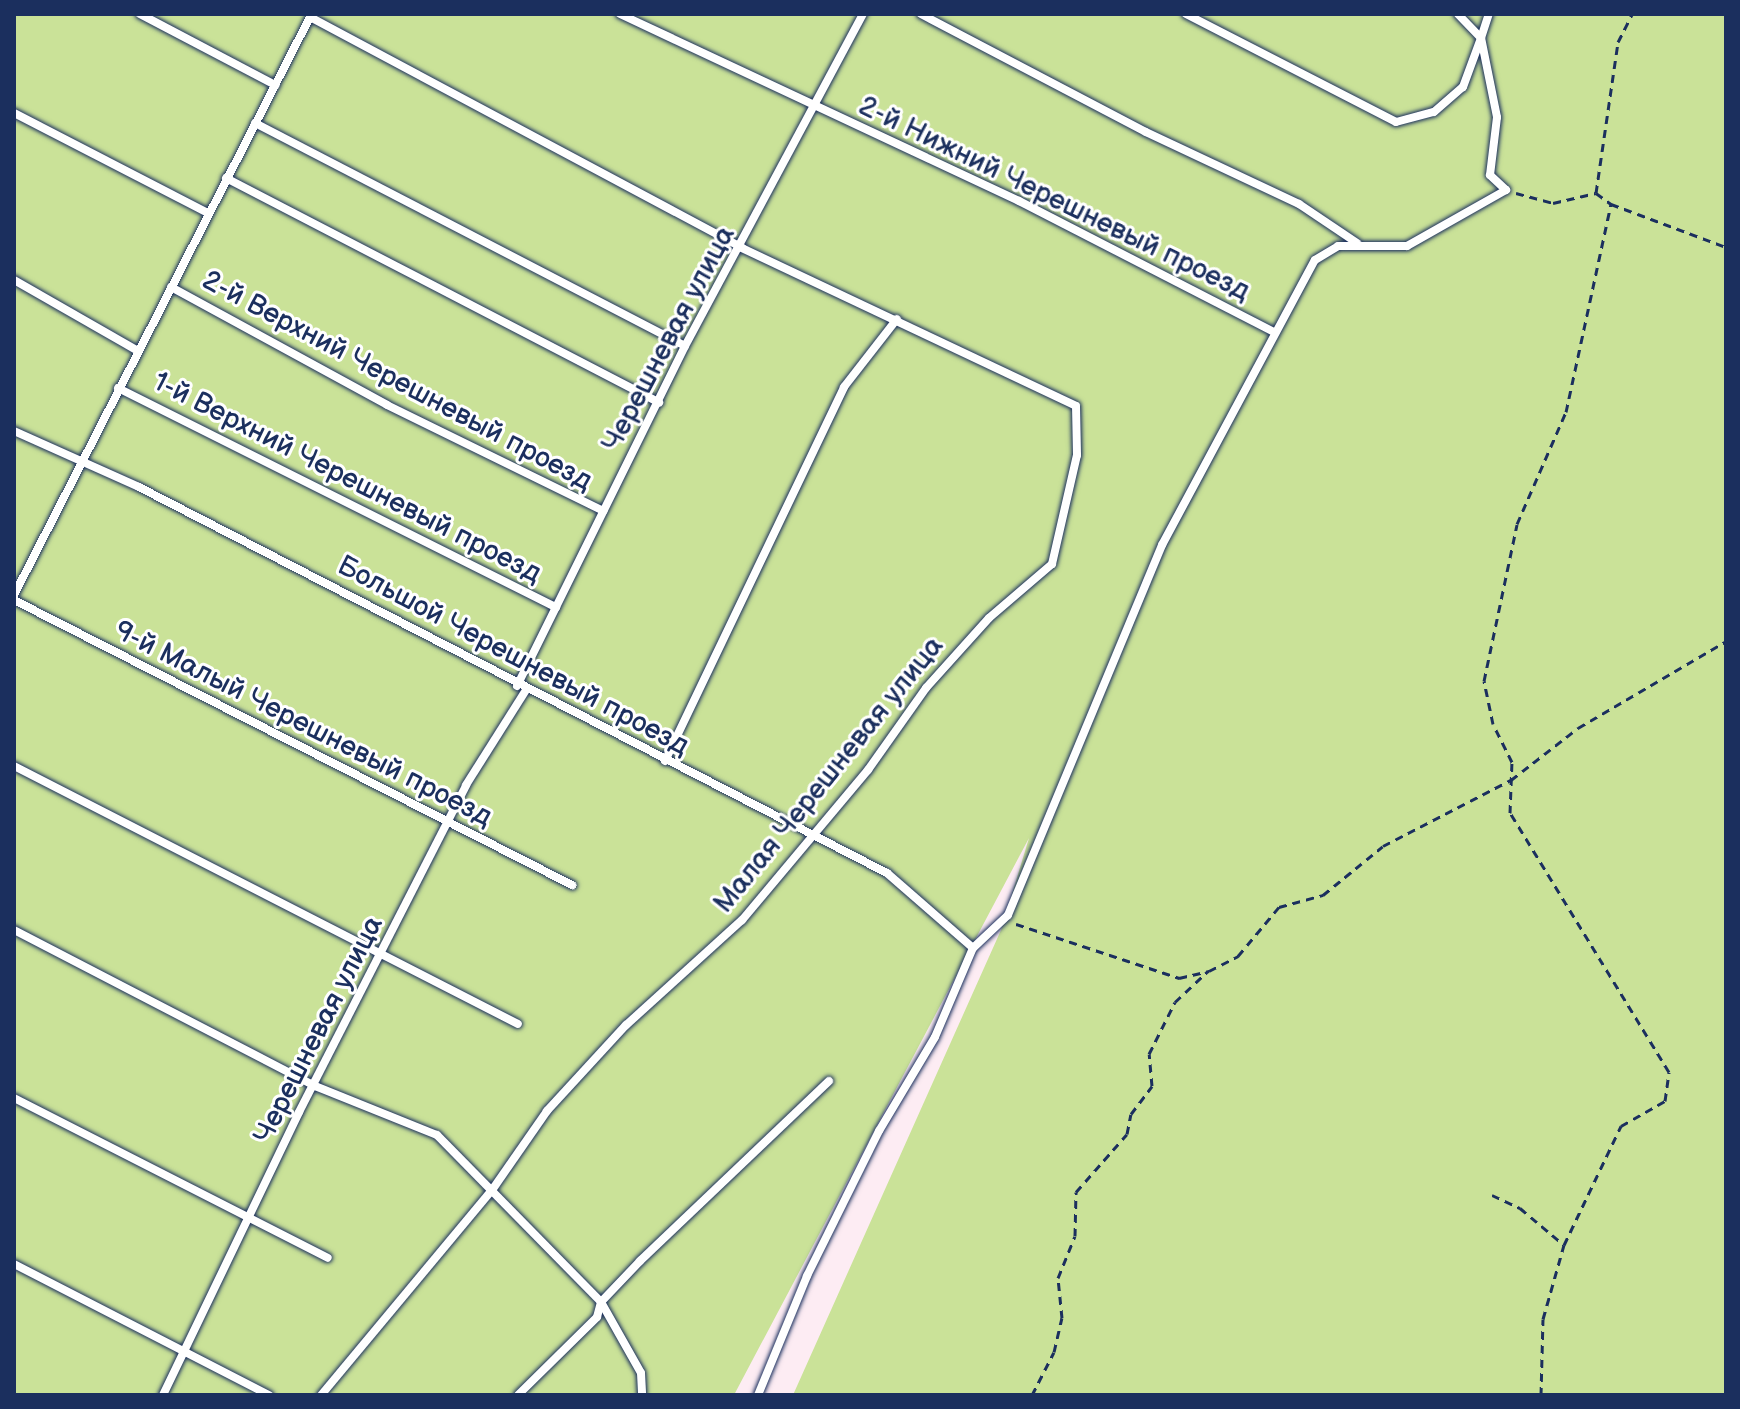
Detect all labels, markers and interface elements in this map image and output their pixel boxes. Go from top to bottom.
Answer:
street label: 2-й Нижний Черешневый проезд [853,89,1255,309]
street label: Черешневая улица [595,221,743,457]
street label: 2-й Верхний Черешневый проезд [196,264,598,498]
street label: 1-й Верхний Черешневый проезд [147,365,547,591]
street label: Большой Черешневый проезд [332,549,694,763]
street label: 9-й Малый Черешневый проезд [109,614,497,834]
street label: Малая Черешневая улица [707,630,951,920]
street label: Черешневая улица [247,911,391,1149]

